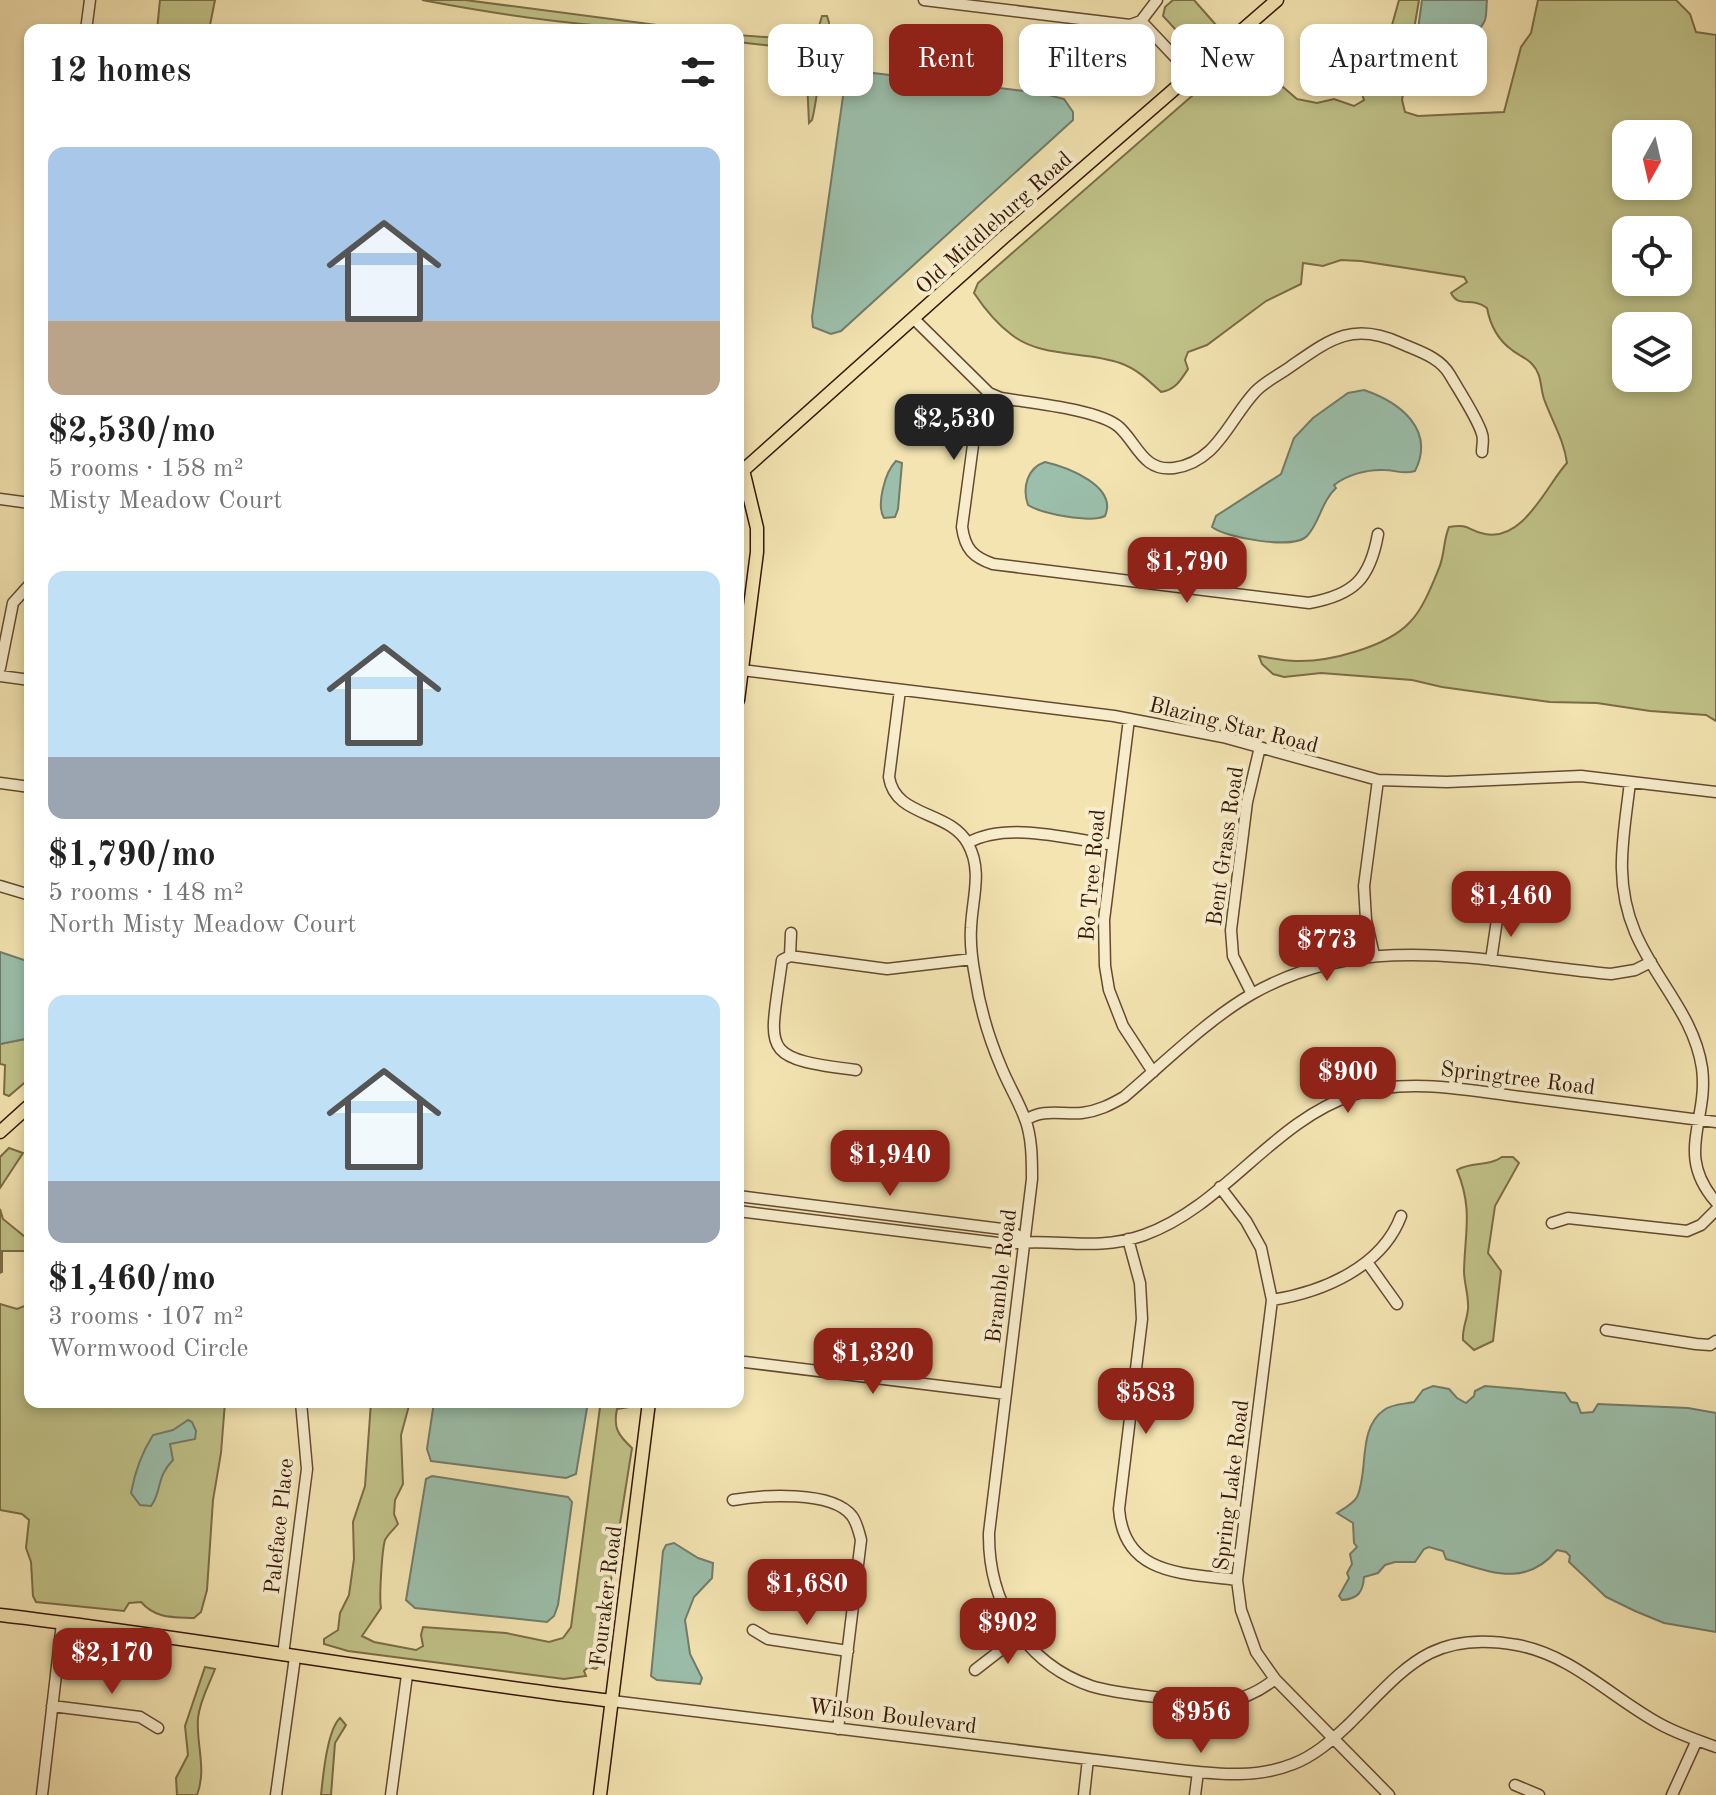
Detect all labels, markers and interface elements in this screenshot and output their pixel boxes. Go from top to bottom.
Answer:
chip: Buy [768,24,873,96]
chip: Rent [889,24,1003,96]
chip: Filters [1019,24,1155,96]
chip: New [1171,24,1284,96]
chip: Apartment [1300,24,1487,96]
icon: filters [676,50,720,94]
text: 12 homes [48,55,191,89]
north arrow [1612,120,1692,200]
map controls [1612,120,1692,392]
street label: Old Middleburg Road [912,148,1077,299]
icon: home [312,199,456,343]
button: locate [1612,216,1692,296]
button: layers [1612,312,1692,392]
pin: $2,530 [889,394,1019,462]
text: $2,530 [913,407,995,433]
text: $2,530/mo [48,415,216,449]
text: 5 rooms · 158 m² [48,456,244,482]
text: Misty Meadow Court [48,488,282,514]
pin: $1,790 [1122,537,1252,605]
text: $1,790 [1146,550,1228,576]
icon: home [312,623,456,767]
street label: Blazing Star Road [1146,694,1321,758]
street label: Bent Grass Road [1204,765,1248,928]
street label: Bo Tree Road [1076,808,1110,942]
text: $1,790/mo [48,839,216,873]
pin: $1,460 [1446,871,1576,939]
text: 5 rooms · 148 m² [48,880,244,906]
text: $1,460 [1470,884,1552,910]
text: North Misty Meadow Court [48,912,356,938]
pin: $773 [1280,915,1374,983]
text: $773 [1297,928,1357,954]
icon: home [312,1047,456,1191]
pin: $900 [1301,1047,1395,1115]
street label: Springtree Road [1439,1059,1596,1099]
text: $900 [1318,1060,1378,1086]
pin: $1,940 [825,1130,955,1198]
text: $1,940 [849,1143,931,1169]
street label: Bramble Road [983,1208,1021,1345]
text: $1,460/mo [48,1263,216,1297]
text: 3 rooms · 107 m² [48,1304,244,1330]
pin: $1,320 [808,1328,938,1396]
text: Wormwood Circle [48,1336,248,1362]
text: $1,320 [832,1341,914,1367]
pin: $583 [1099,1368,1193,1436]
text: $583 [1116,1381,1176,1407]
street label: Spring Lake Road [1211,1398,1253,1572]
street label: Paleface Place [262,1457,298,1595]
street label: Fouraker Road [587,1525,627,1668]
pin: $1,680 [742,1559,872,1627]
text: $1,680 [766,1572,848,1598]
pin: $902 [961,1598,1055,1666]
text: $902 [978,1611,1038,1637]
pin: $2,170 [47,1628,177,1696]
text: $2,170 [71,1641,153,1667]
pin: $956 [1154,1687,1248,1755]
street label: Wilson Boulevard [807,1696,978,1738]
text: $956 [1171,1700,1231,1726]

